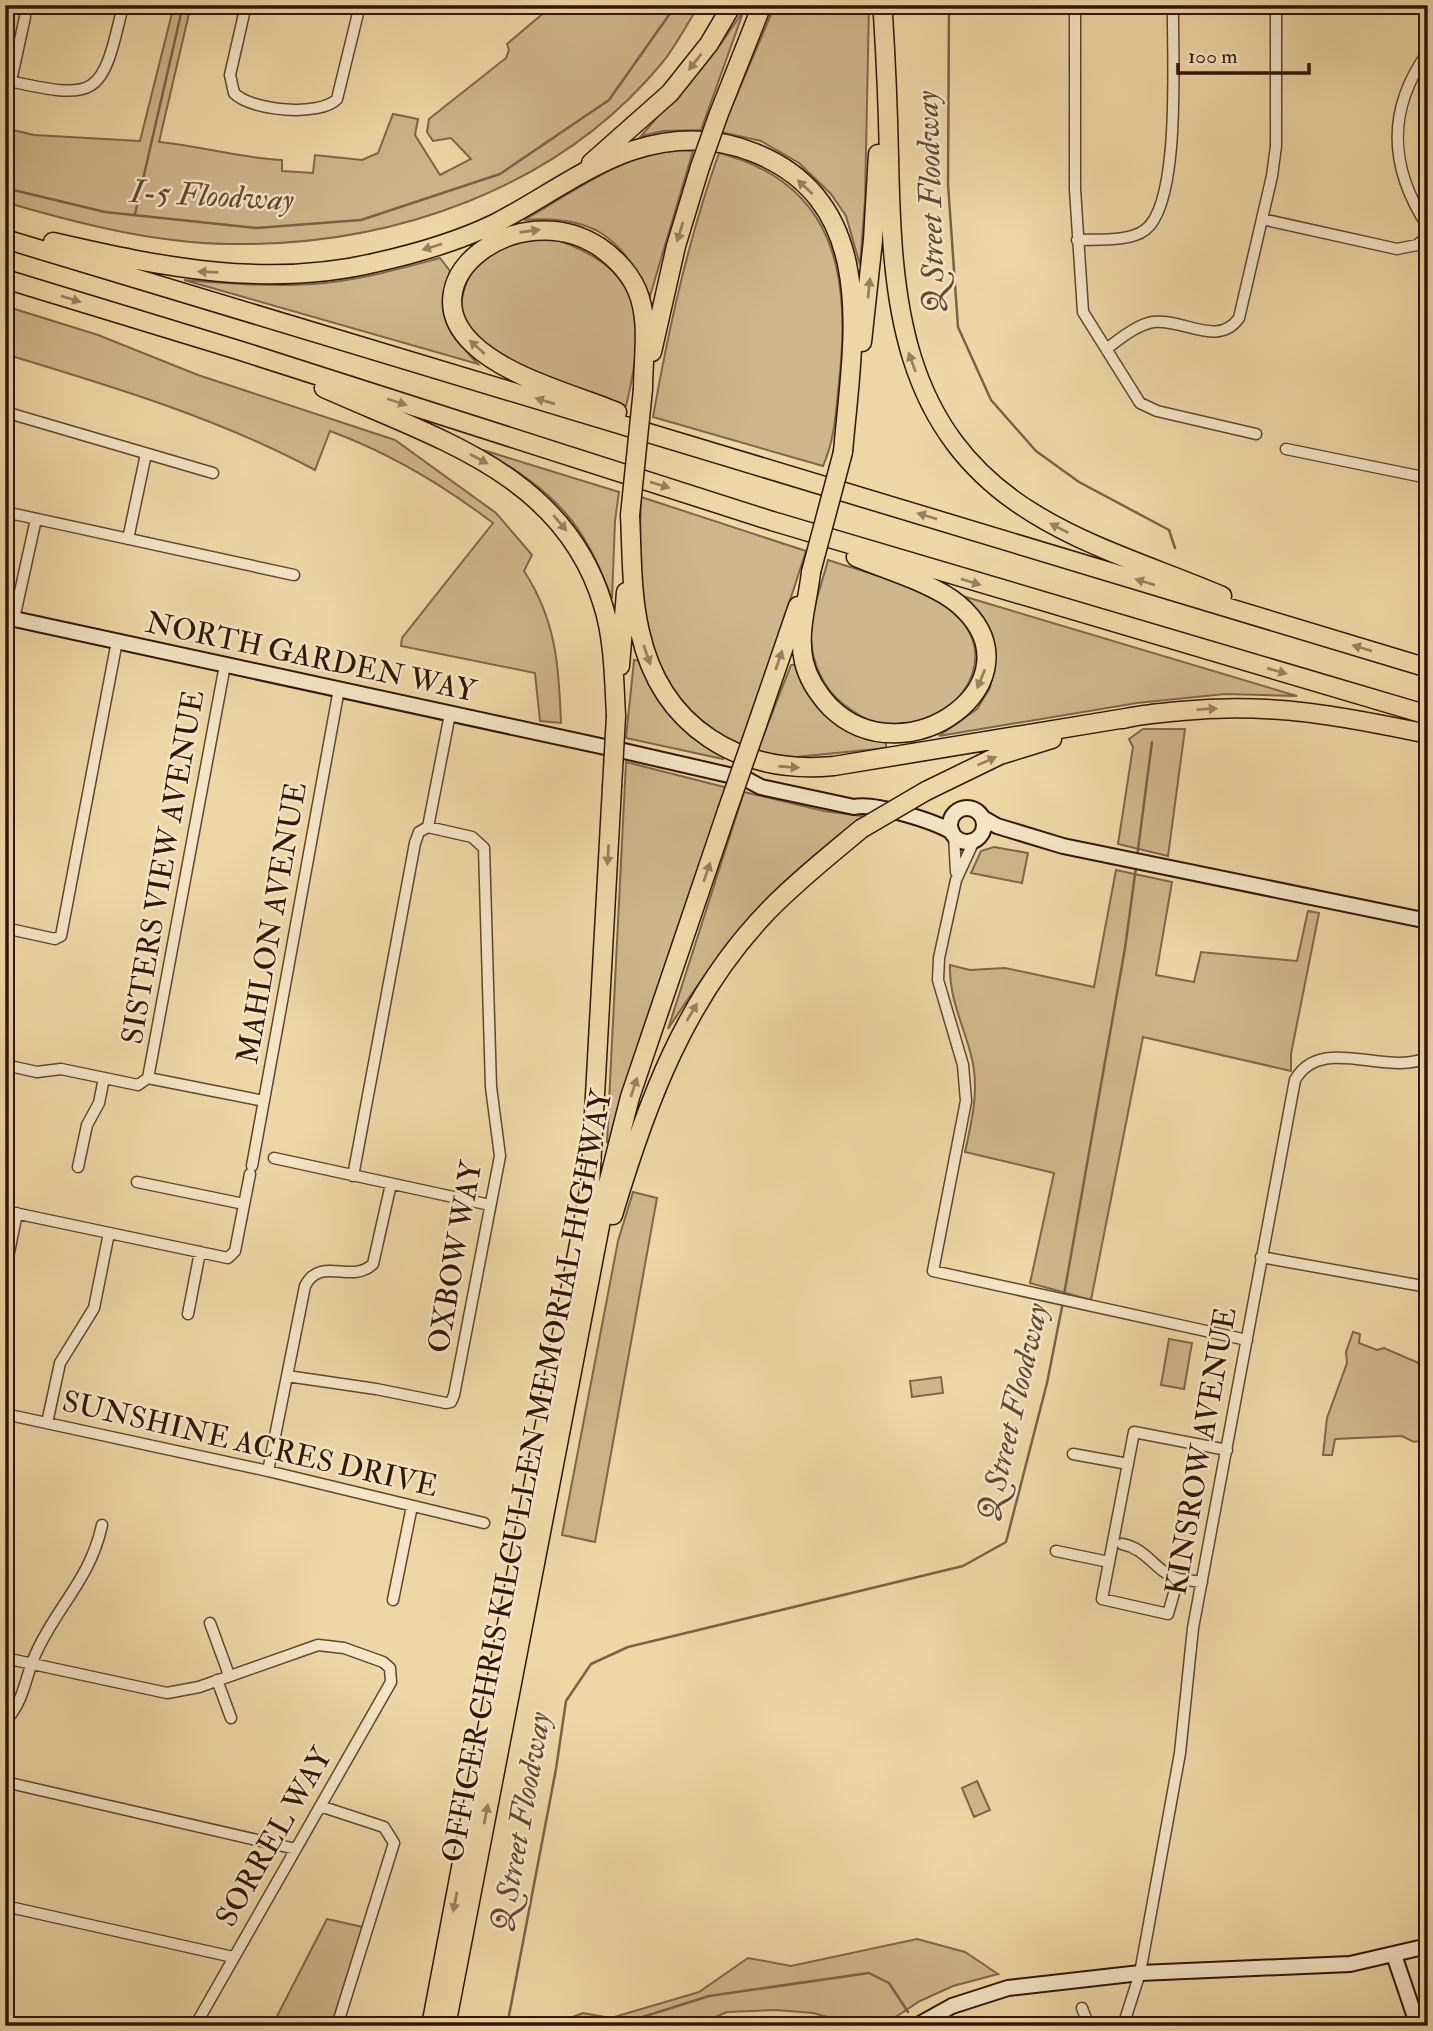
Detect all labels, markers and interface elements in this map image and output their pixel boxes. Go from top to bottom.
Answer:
scale bar [1178,32,1309,76]
text: 100 m [1188,43,1238,70]
one-way arrow [687,53,702,71]
water label: Q Street Floodway [907,90,956,314]
water label: I-5 Floodway [127,172,295,220]
one-way arrow [796,179,814,195]
one-way arrow [675,222,685,243]
one-way arrow [519,225,541,236]
one-way arrow [421,243,442,253]
one-way arrow [197,267,219,278]
one-way arrow [863,277,874,299]
one-way arrow [60,294,81,304]
one-way arrow [468,339,486,355]
one-way arrow [906,352,917,373]
one-way arrow [534,395,555,405]
one-way arrow [386,397,407,407]
one-way arrow [469,453,489,465]
one-way arrow [650,480,671,491]
one-way arrow [916,511,937,521]
one-way arrow [552,514,567,531]
one-way arrow [1049,522,1069,534]
one-way arrow [961,577,982,587]
one-way arrow [1134,577,1155,587]
street label: NORTH GARDEN WAY [142,604,481,710]
one-way arrow [1352,642,1373,652]
one-way arrow [642,645,653,666]
one-way arrow [774,650,785,671]
one-way arrow [1266,667,1287,677]
one-way arrow [975,669,986,690]
street label: SISTERS VIEW AVENUE [114,687,212,1047]
one-way arrow [1197,703,1219,714]
one-way arrow [977,755,997,767]
one-way arrow [778,762,800,773]
street label: MAHLON AVENUE [229,779,315,1067]
one-way arrow [603,844,614,866]
one-way arrow [702,861,713,882]
one-way arrow [686,1003,699,1022]
one-way arrow [629,1077,640,1098]
street label: OFFICER CHRIS KILCULLEN MEMORIAL HIGHWAY [434,1085,620,1865]
street label: OXBOW WAY [420,1157,490,1356]
water label: Q Street Floodway [968,1299,1059,1525]
street label: KINSROW AVENUE [1157,1304,1245,1598]
street label: SUNSHINE ACRES DRIVE [59,1383,441,1505]
water label: Q Street Floodway [482,1709,561,1935]
street label: SORREL WAY [208,1740,341,1933]
one-way arrow [481,1803,492,1825]
one-way arrow [449,1891,460,1913]

